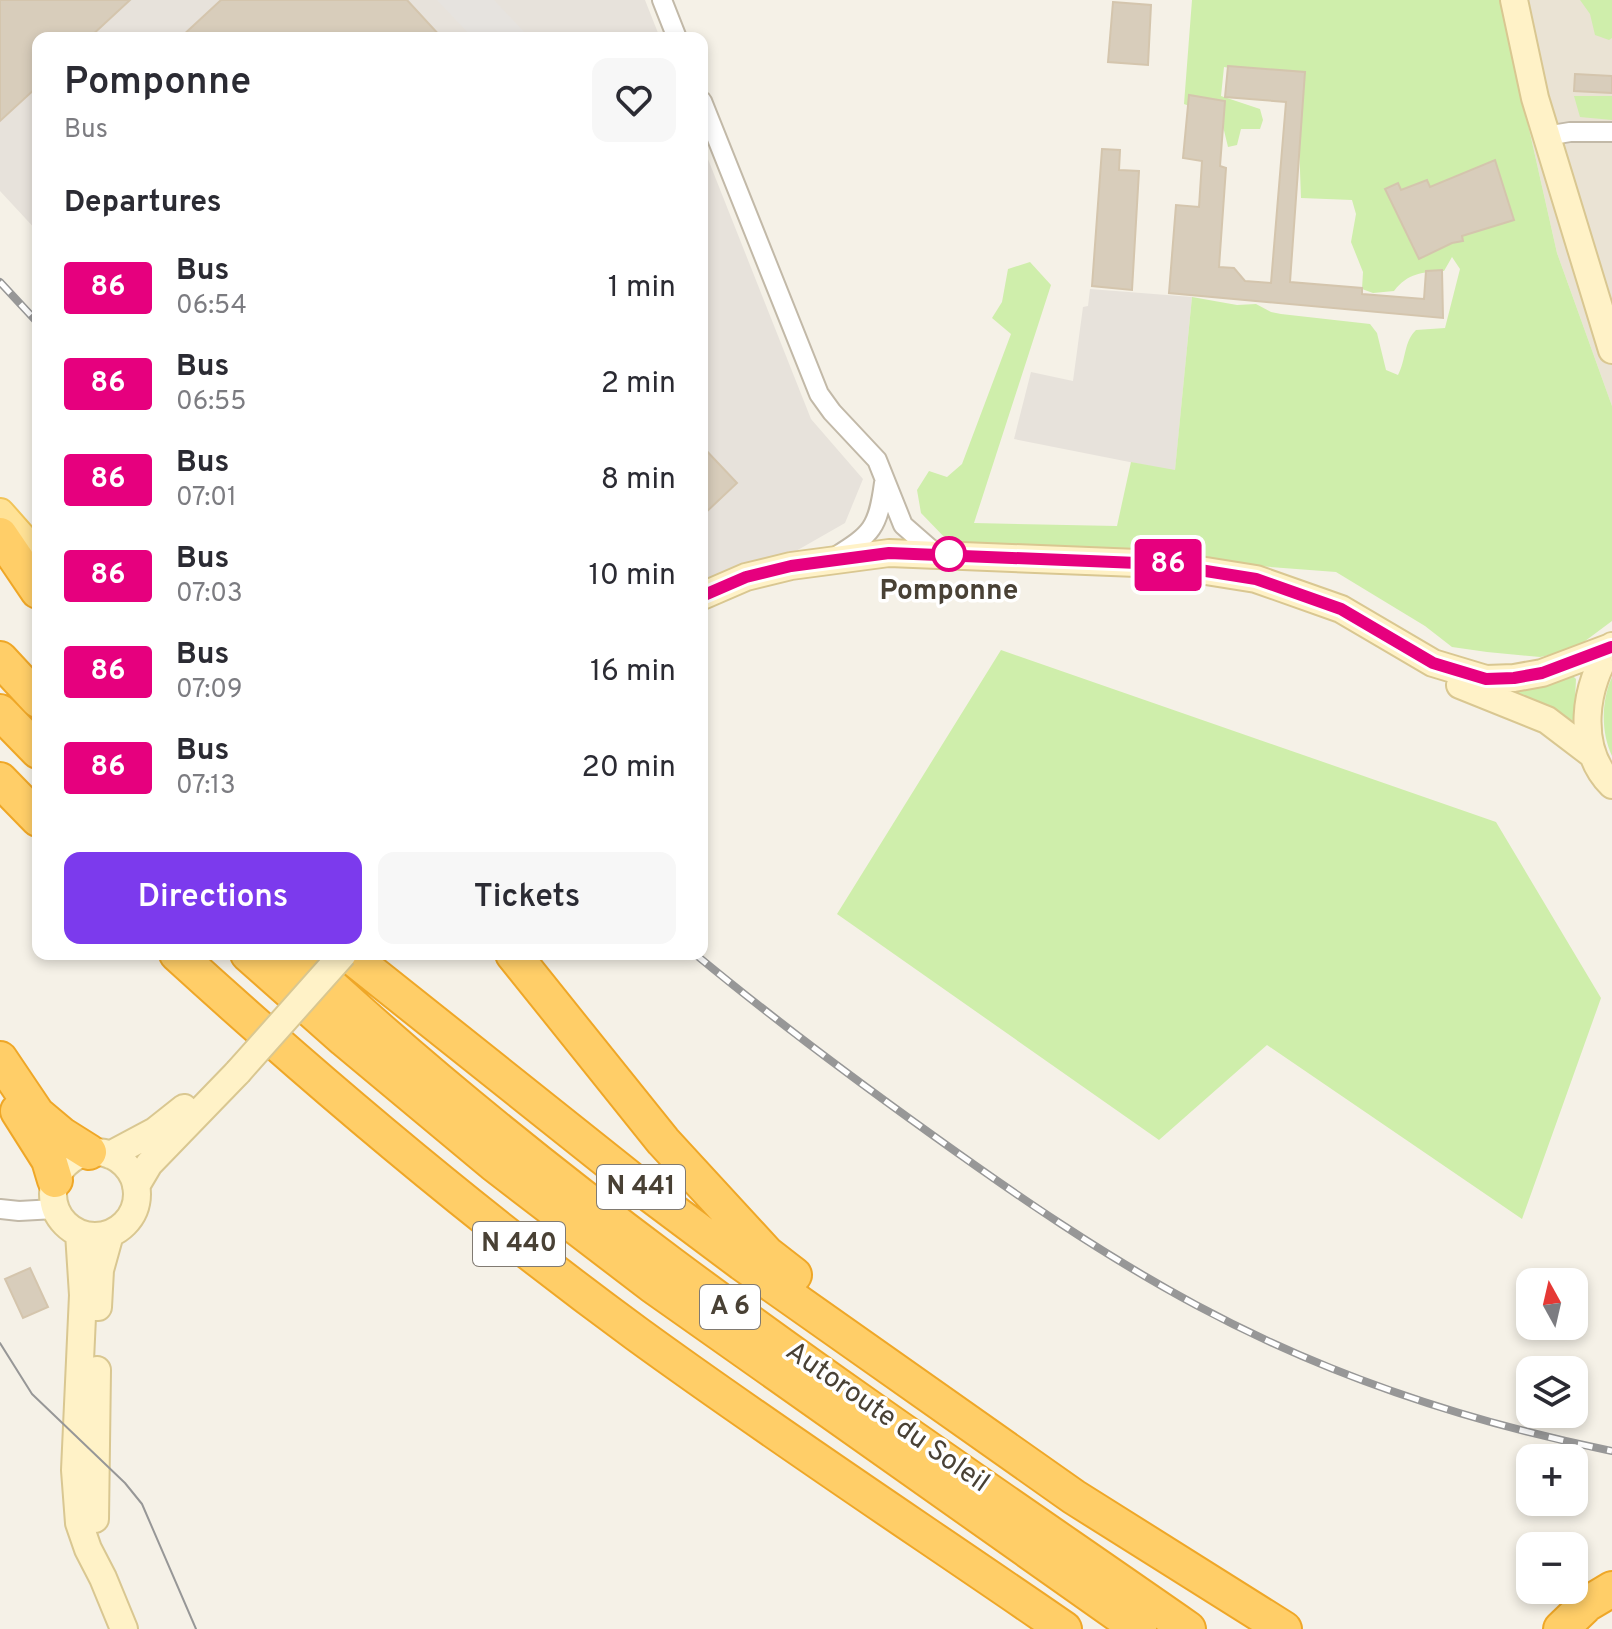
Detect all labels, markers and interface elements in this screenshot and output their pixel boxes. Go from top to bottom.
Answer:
button: heart [592,58,676,142]
text: Pomponne [64,59,251,108]
text: Bus [64,114,108,147]
text: Departures [64,185,222,222]
text: Bus [176,253,229,290]
text: 86 [91,270,125,306]
text: 1 min [608,270,676,307]
text: 06:54 [176,290,247,323]
text: Bus [176,349,229,386]
text: 86 [91,366,125,402]
text: 2 min [601,366,676,403]
text: 06:55 [176,386,246,419]
text: Bus [176,445,229,482]
text: 86 [91,462,125,498]
text: 8 min [601,462,676,499]
text: 07:01 [176,482,237,515]
marker: Pomponne [932,537,966,571]
line badge: 86 [1132,539,1204,591]
text: Bus [176,541,229,578]
text: 86 [1151,547,1185,583]
text: 86 [91,558,125,594]
text: 10 min [589,558,676,595]
place label: Pomponne [880,574,1018,610]
text: 07:03 [176,578,243,611]
text: Bus [176,637,229,674]
text: 86 [91,654,125,690]
text: 16 min [590,654,676,691]
text: 07:09 [176,674,243,707]
text: Bus [176,733,229,770]
text: 86 [91,750,125,786]
text: 20 min [581,750,676,787]
text: 07:13 [176,770,236,803]
button: Directions [64,852,362,944]
button: Tickets [378,852,676,944]
road number: N 441 [597,1165,685,1209]
road number: N 440 [473,1222,565,1266]
north arrow [1516,1268,1588,1340]
map controls [1516,1268,1588,1604]
road number: A 6 [700,1285,760,1329]
street label: Autoroute du Soleil [778,1334,996,1502]
button: layers [1516,1356,1588,1428]
button: + [1516,1444,1588,1516]
button: − [1516,1532,1588,1604]

